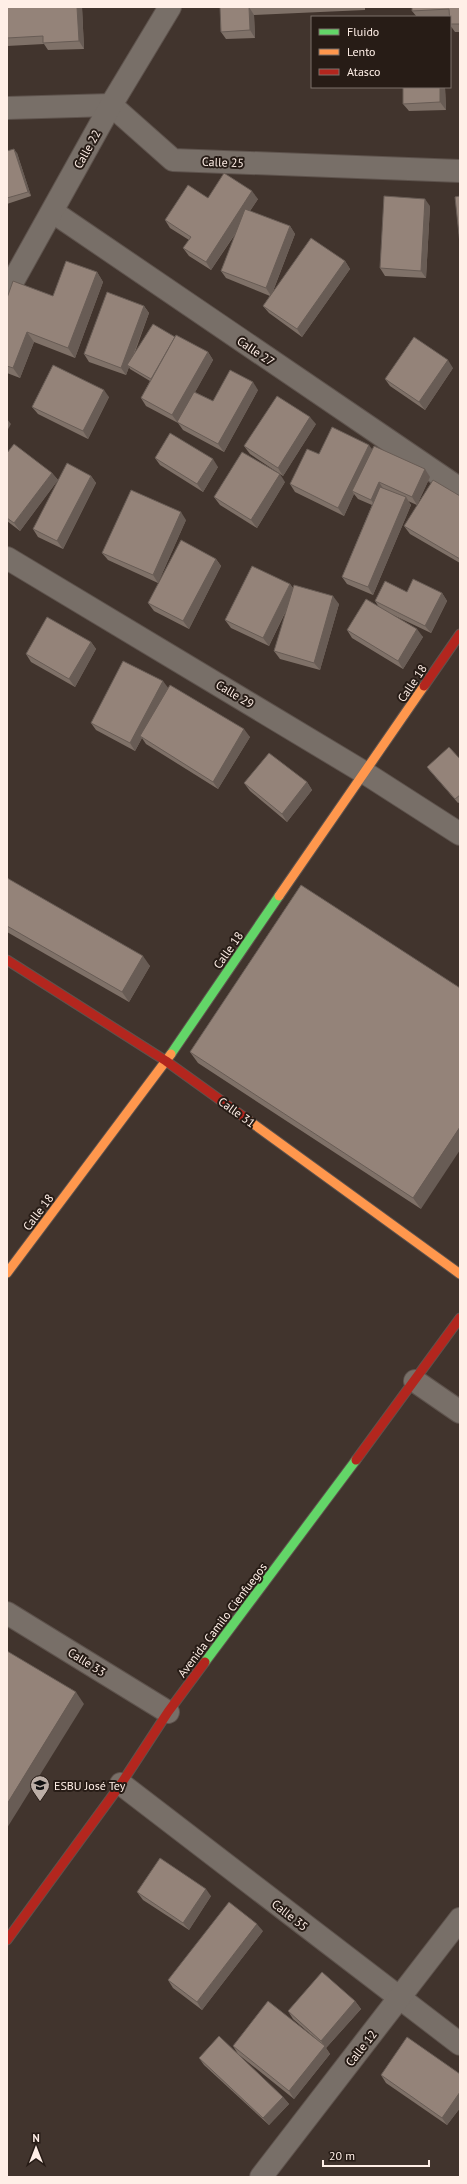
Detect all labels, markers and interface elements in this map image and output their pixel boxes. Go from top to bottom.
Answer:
legend [311,16,451,88]
text: Fluido [347,24,379,39]
text: Lento [347,44,376,59]
text: Atasco [347,64,380,79]
street label: Calle 22 [70,127,104,171]
street label: Calle 25 [202,154,244,170]
street label: Calle 27 [234,333,278,369]
street label: Calle 18 [394,661,430,705]
street label: Calle 29 [213,677,257,711]
street label: Calle 18 [210,928,246,972]
street label: Calle 31 [216,1094,258,1130]
street label: Calle 18 [19,1191,57,1233]
street label: Avenida Camilo Cienfuegos [174,1560,270,1680]
street label: Calle 33 [65,1645,109,1679]
school or university icon: ESBU José Tey [29,1774,51,1802]
place label: ESBU José Tey [54,1778,126,1793]
street label: Calle 35 [269,1896,311,1934]
street label: Calle 12 [342,2027,380,2069]
north arrow [16,2128,56,2168]
text: N [32,2131,40,2145]
scale bar [323,2142,429,2168]
text: 20 m [329,2148,355,2163]

